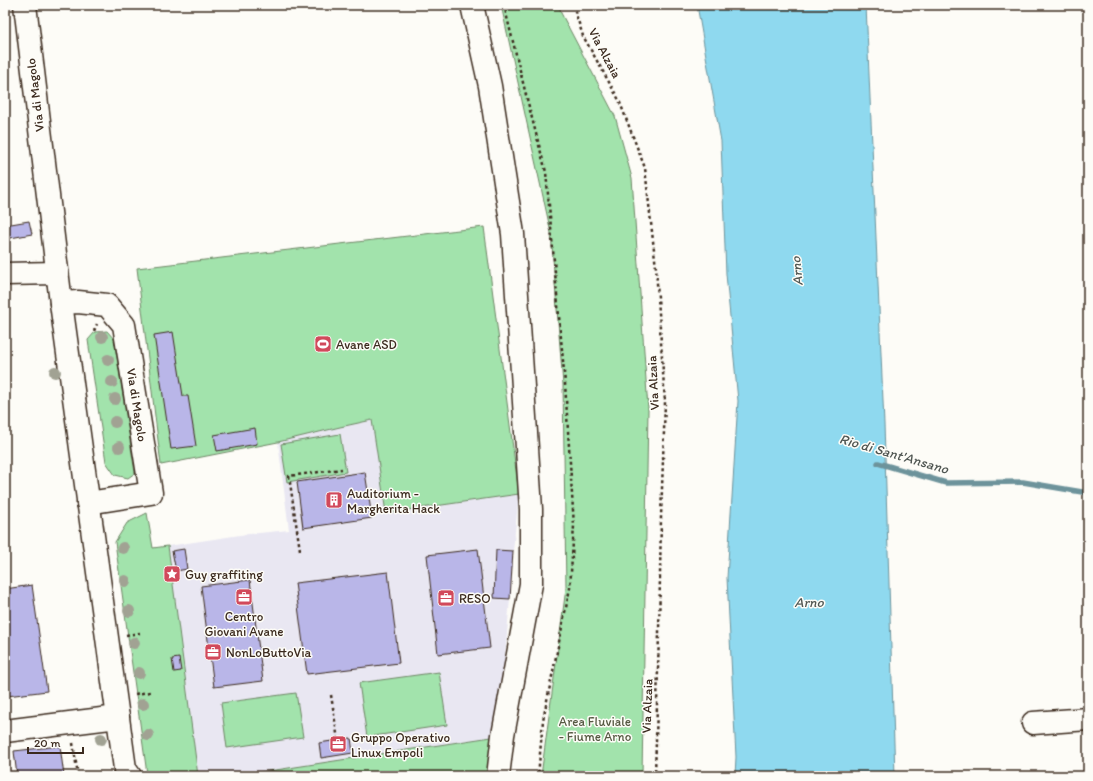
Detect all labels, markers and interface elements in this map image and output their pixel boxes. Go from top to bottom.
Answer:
street label: Via Alzaia [586,25,625,81]
street label: Via di Magolo [23,57,47,133]
water label: Arno [787,255,807,286]
sports icon: Avane ASD [313,334,333,354]
place label: Avane ASD [336,337,397,352]
street label: Via Alzaia [644,355,662,411]
street label: Via di Magolo [124,367,150,443]
water label: Rio di Sant'Ansano [837,430,951,478]
place label: Auditorium - Margherita Hack [347,486,440,516]
building icon: Auditorium - Margherita Hack [324,490,344,510]
place icon: Guy graffiting [162,564,182,584]
place label: Guy graffiting [185,567,263,582]
office icon: Centro Giovani Avane [234,587,254,607]
office icon: RESO [436,588,456,608]
place label: RESO [459,591,491,606]
water label: Arno [794,594,824,611]
place label: Centro Giovani Avane [204,609,284,639]
office icon: NonLoButtoVia [203,642,223,662]
place label: NonLoButtoVia [226,645,312,660]
street label: Via Alzaia [639,678,655,734]
park label: Area Fluviale - Fiume Arno [559,714,632,744]
scale bar [28,729,83,755]
place label: Gruppo Operativo Linux Empoli [351,730,451,760]
office icon: Gruppo Operativo Linux Empoli [328,734,348,754]
text: 20 m [34,736,61,750]

